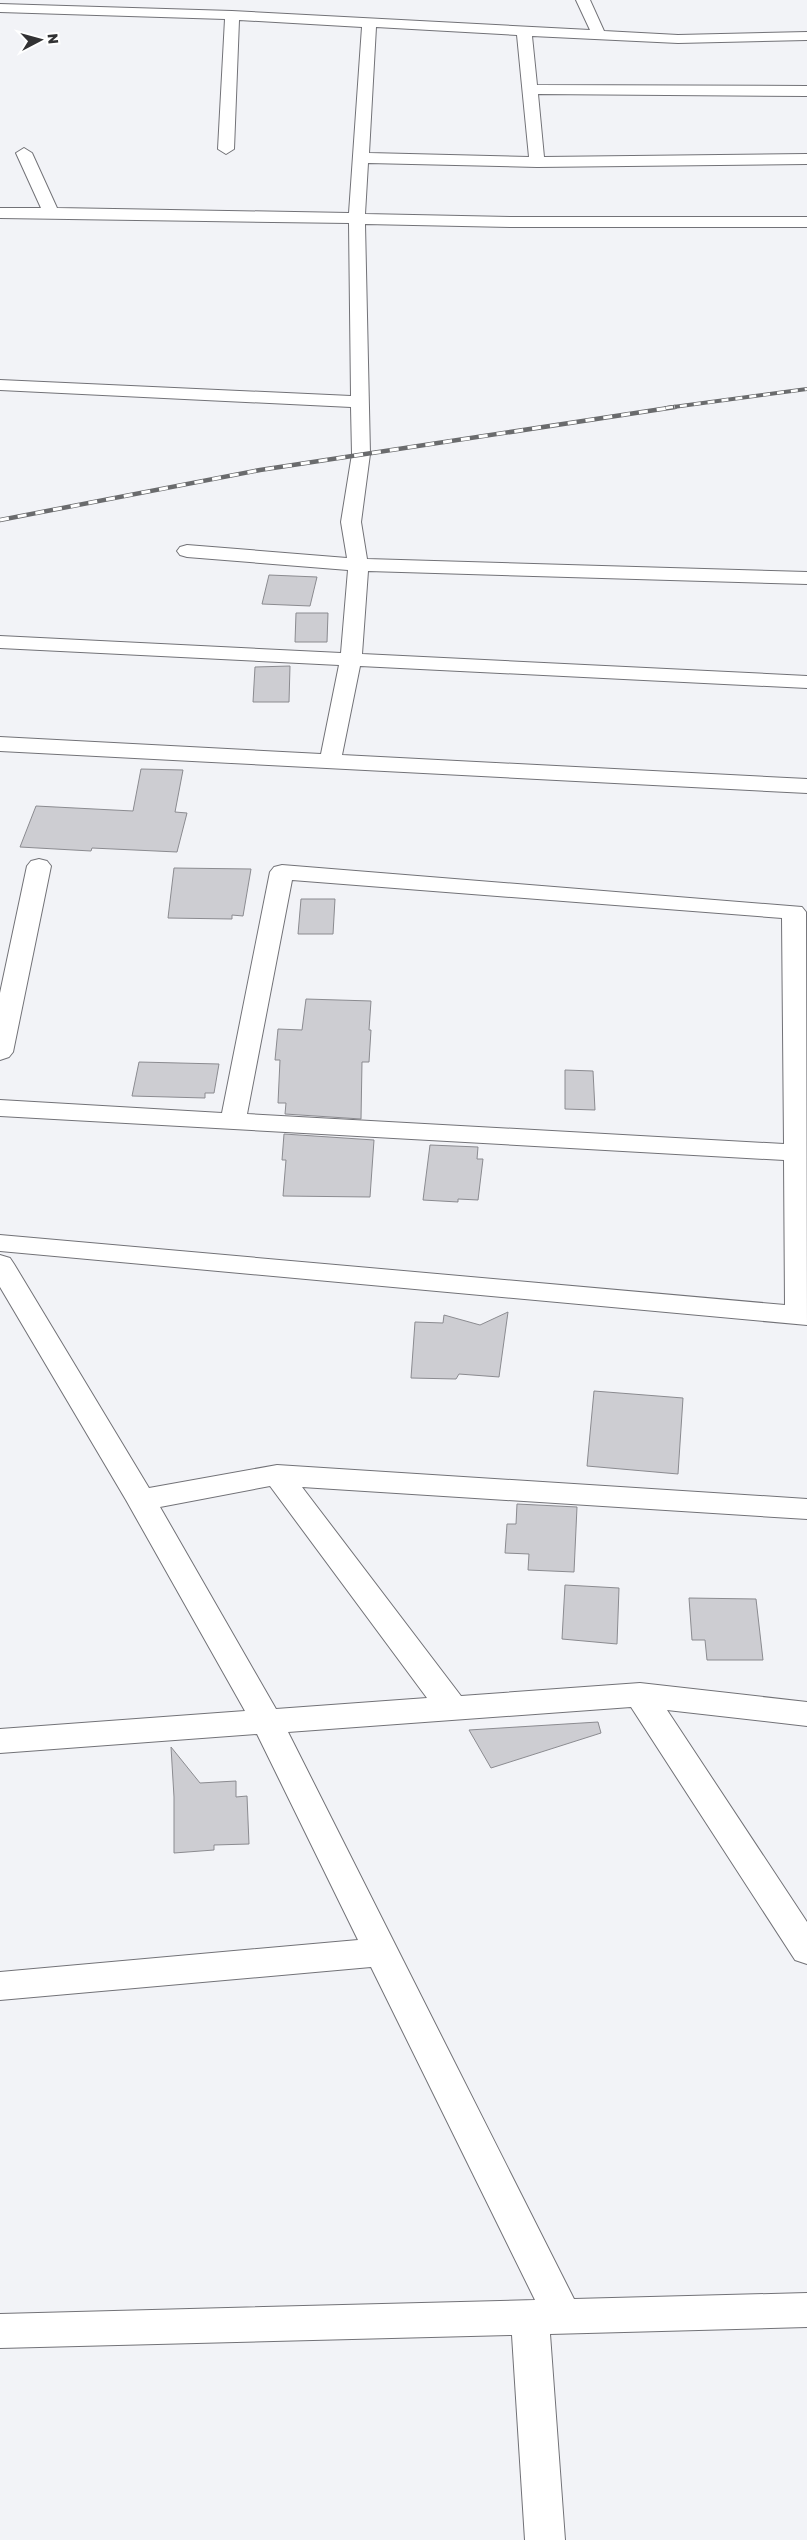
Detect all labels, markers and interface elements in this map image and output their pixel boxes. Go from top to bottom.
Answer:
north arrow [15,15,65,65]
text: N [44,32,62,45]

